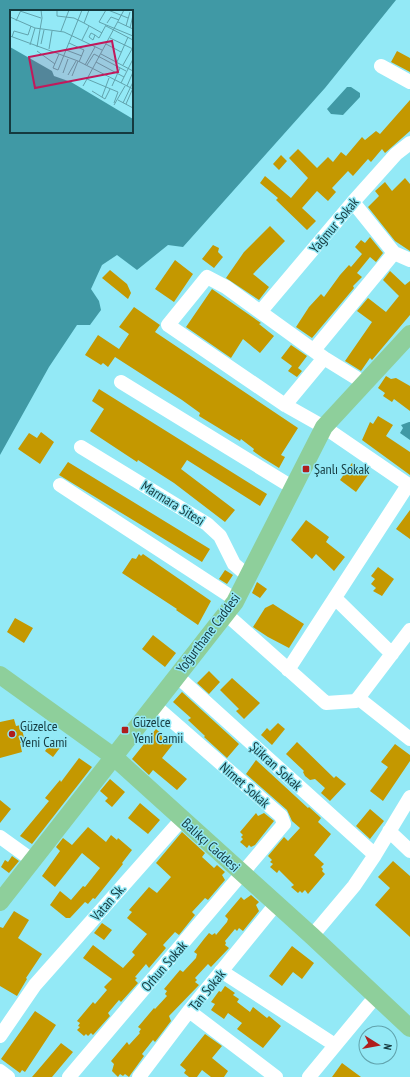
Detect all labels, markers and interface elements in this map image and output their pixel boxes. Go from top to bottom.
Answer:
inset map [10,10,133,133]
street label: Yağmur Sokak [305,193,363,257]
place label: Şanlı Sokak [314,460,370,478]
marker: Şanlı Sokak [301,464,311,474]
street label: Marmara Sitesi [138,476,208,530]
street label: Yoğurthane Caddesi [172,589,244,677]
place label: Güzelce Yeni Camii [133,713,183,747]
place label: Güzelce Yeni Cami [20,717,67,751]
marker: Güzelce Yeni Camii [120,725,130,735]
marker: Güzelce Yeni Cami [7,729,17,739]
street label: Şükran Sokak [246,738,306,795]
street label: Nimet Sokak [216,758,274,812]
street label: Balıkçı Caddesi [178,814,244,876]
street label: Vatan Sk. [86,879,129,925]
street label: Orhun Sokak [137,937,191,995]
street label: Tan Sokak [185,965,230,1014]
north arrow [358,1025,398,1065]
text: N [380,1043,395,1051]

